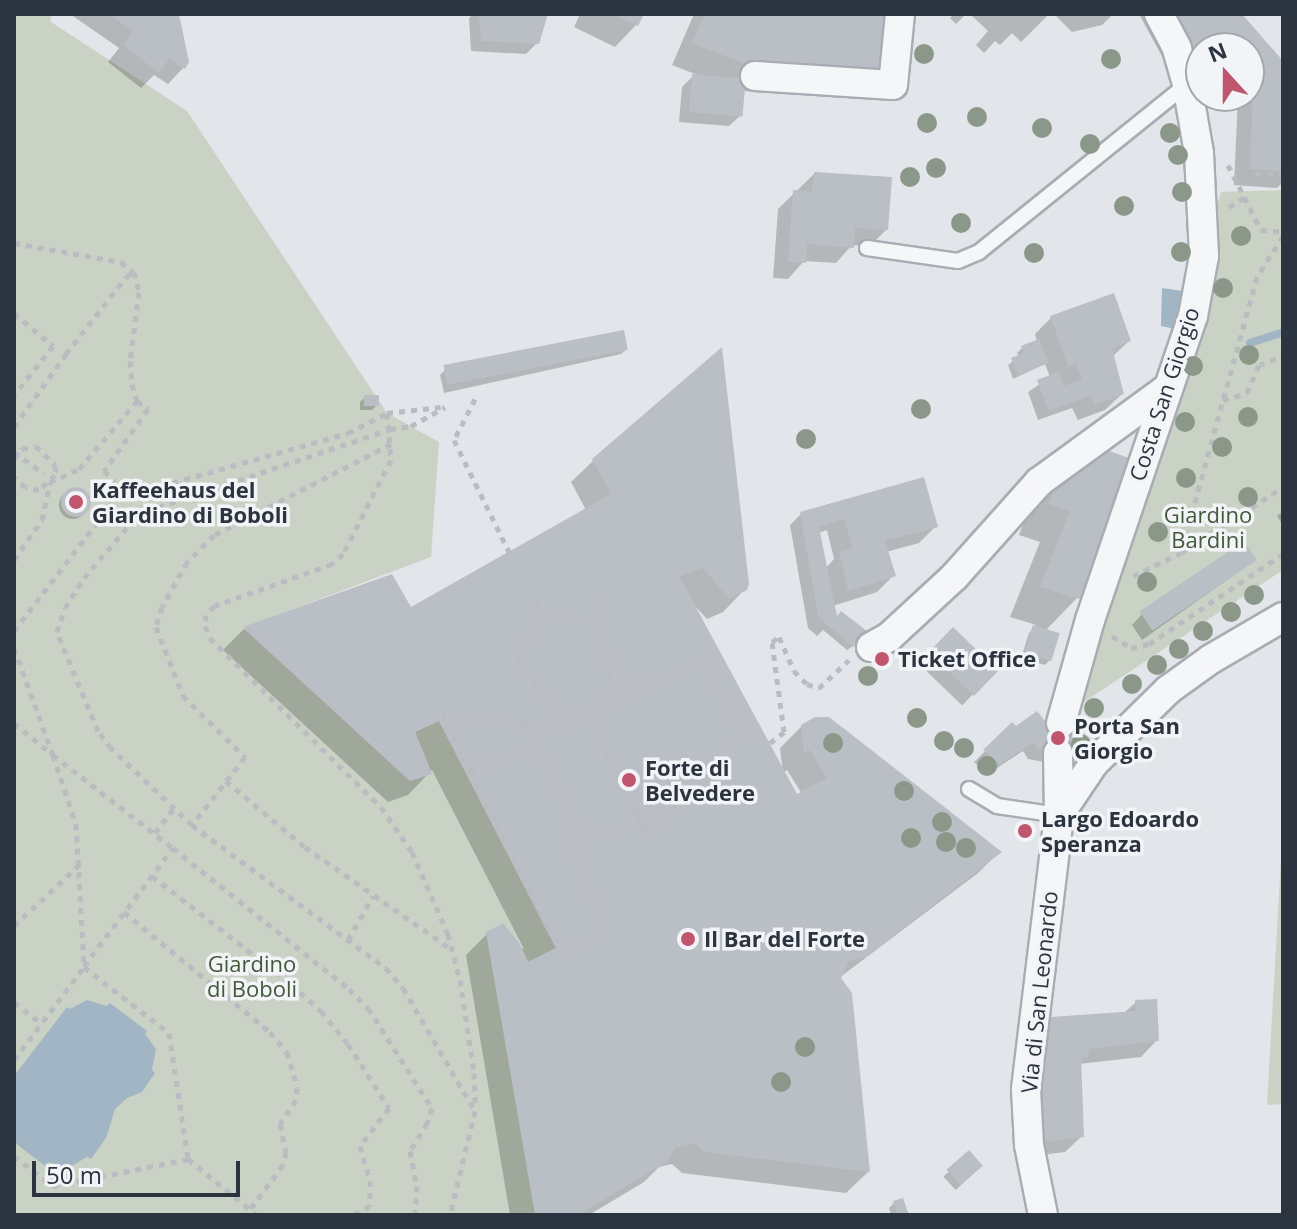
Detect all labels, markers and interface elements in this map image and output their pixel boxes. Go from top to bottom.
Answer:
north arrow [1185,32,1265,112]
text: N [1203,34,1231,69]
street label: Costa San Giorgio [1123,304,1205,484]
place label: Kaffeehaus del Giardino di Boboli [92,476,288,528]
marker: Kaffeehaus del Giardino di Boboli [67,493,85,511]
park label: Giardino Bardini [1164,501,1252,552]
place label: Ticket Office [898,646,1036,672]
marker: Ticket Office [873,650,891,668]
place label: Porta San Giorgio [1074,712,1180,764]
marker: Porta San Giorgio [1049,729,1067,747]
place label: Forte di Belvedere [645,754,755,806]
marker: Forte di Belvedere [620,771,638,789]
place label: Largo Edoardo Speranza [1041,805,1199,856]
marker: Largo Edoardo Speranza [1016,822,1034,840]
street label: Via di San Leonardo [1015,890,1063,1094]
place label: Il Bar del Forte [704,926,865,952]
marker: Il Bar del Forte [679,930,697,948]
park label: Giardino di Boboli [207,950,297,1002]
scale bar [36,1145,244,1195]
text: 50 m [46,1158,102,1191]

